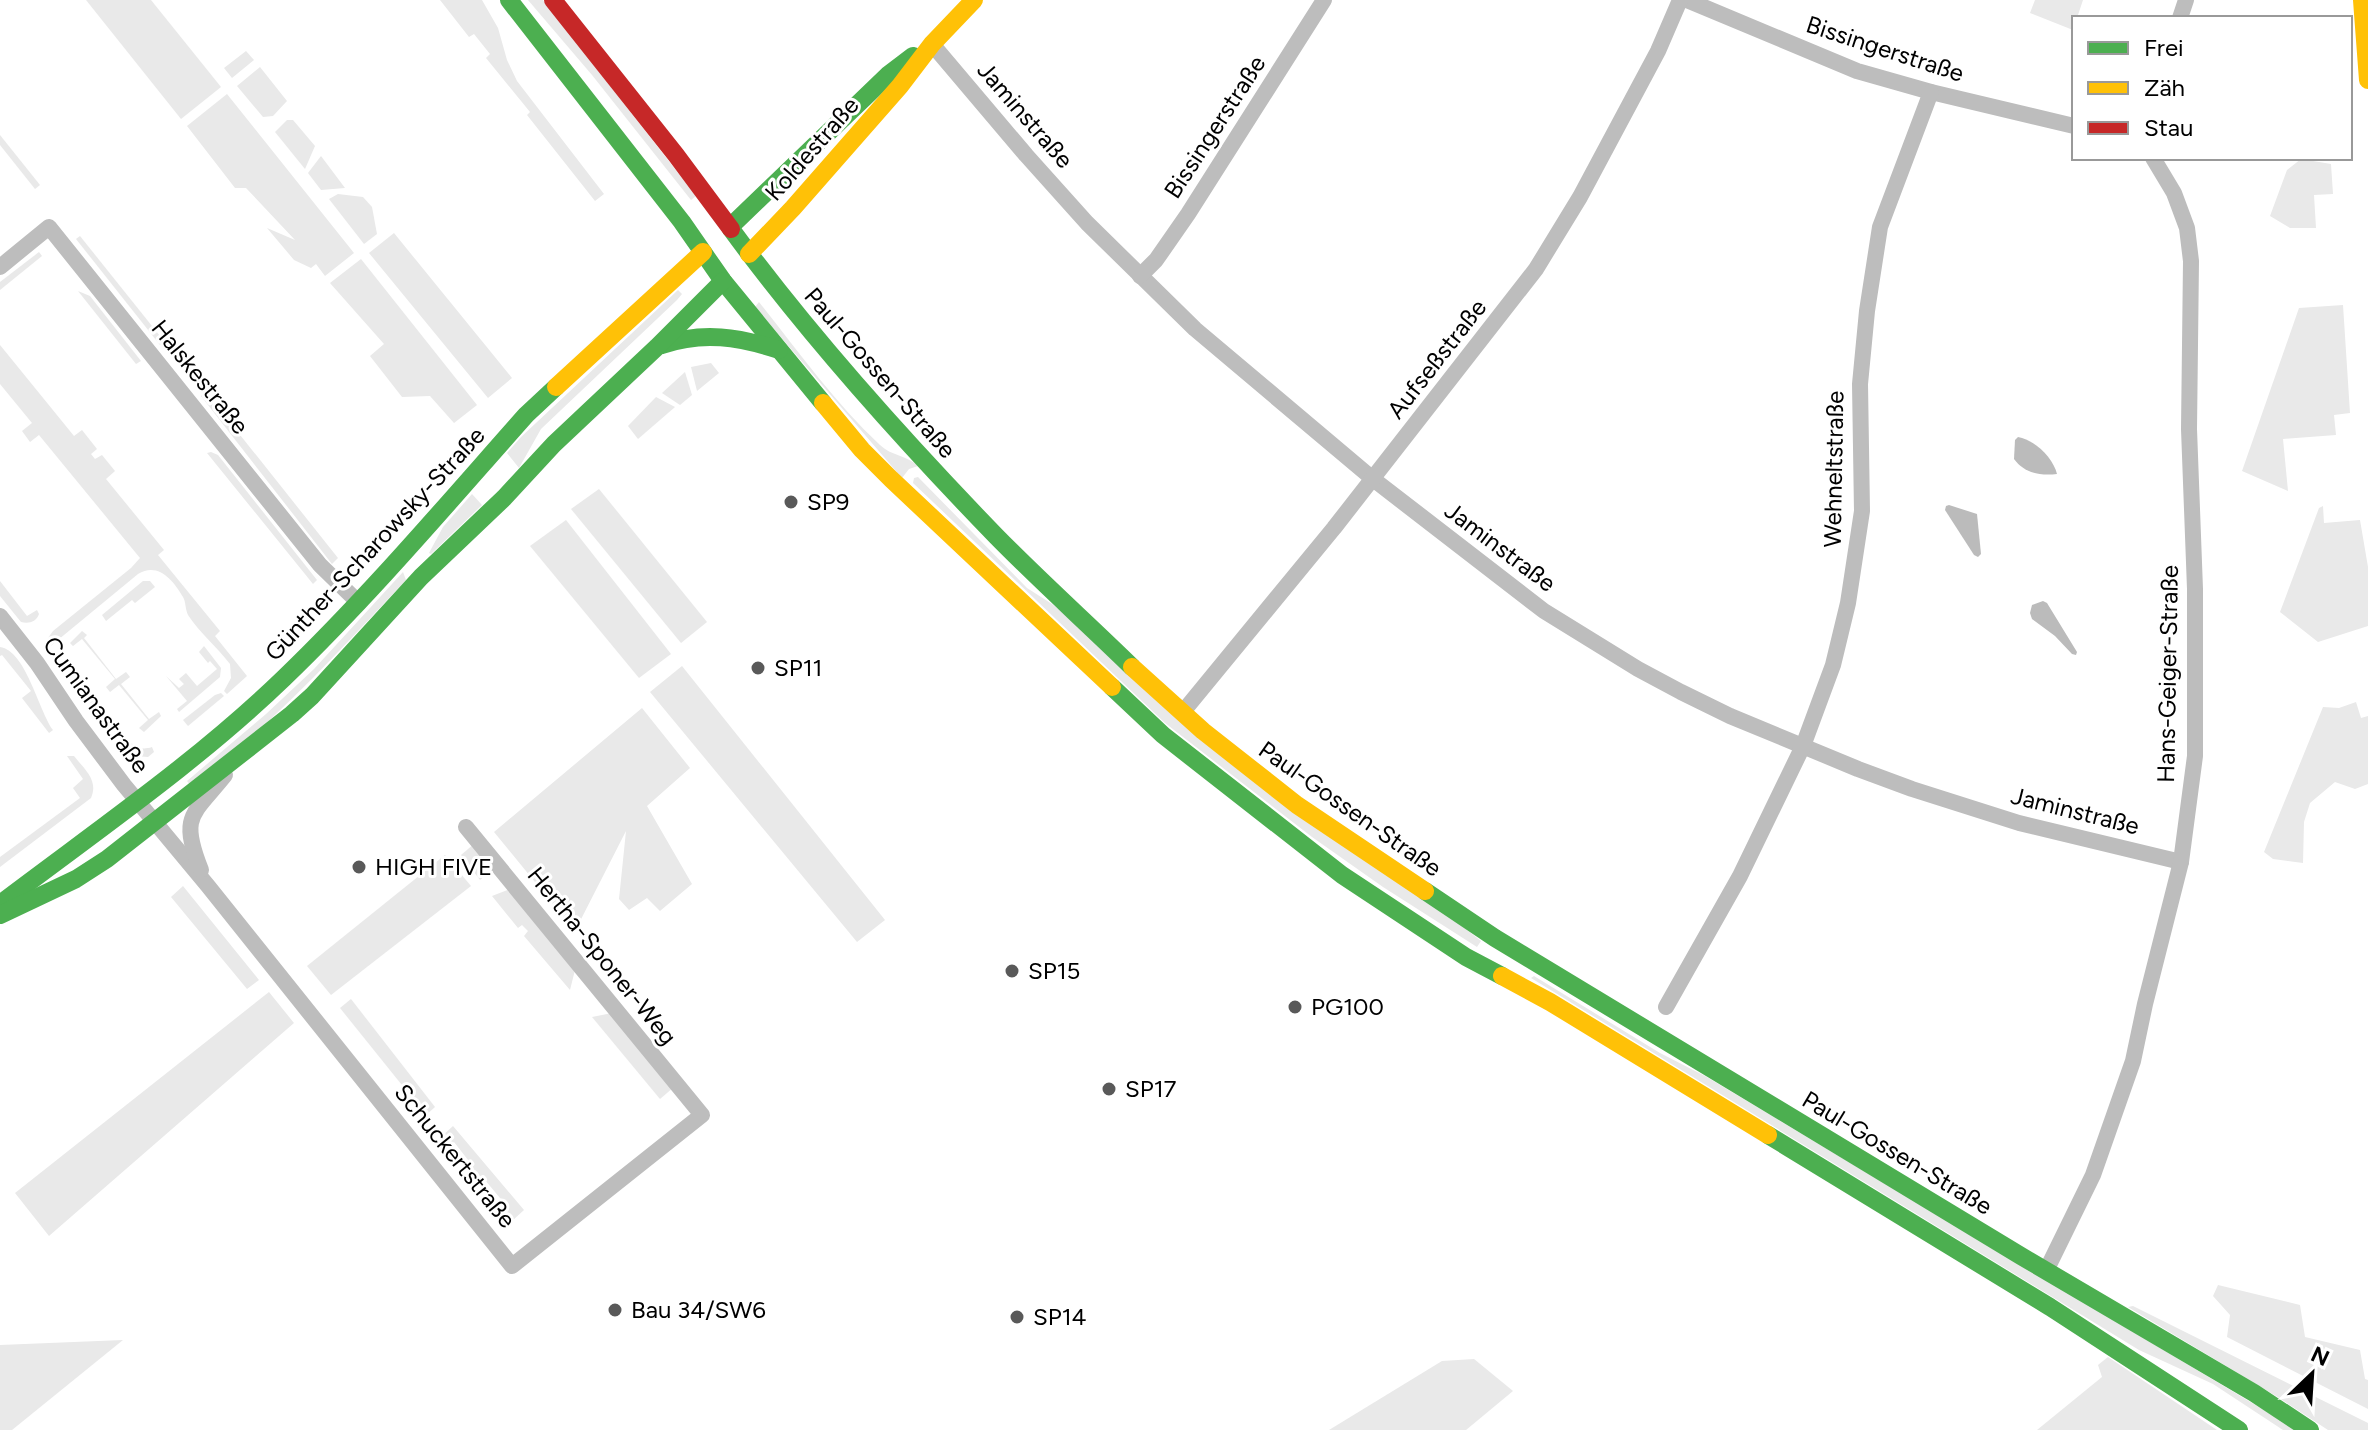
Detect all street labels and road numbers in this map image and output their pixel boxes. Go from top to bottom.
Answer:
street label: Bissingerstraße [1803,9,1968,88]
street label: Bissingerstraße [1158,50,1271,203]
street label: Jaminstraße [971,56,1079,174]
street label: Koldestraße [759,91,865,207]
street label: Paul-Gossen-Straße [798,281,962,464]
street label: Aufseßstraße [1381,293,1492,424]
street label: Halskestraße [146,314,255,440]
street label: Wehneltstraße [1818,390,1849,548]
street label: Günther-Scharowsky-Straße [259,421,491,666]
street label: Jaminstraße [1439,496,1561,598]
street label: Hans-Geiger-Straße [2151,565,2184,783]
street label: Cumianastraße [37,631,156,779]
street label: Paul-Gossen-Straße [1253,735,1447,883]
street label: Jaminstraße [2008,781,2142,840]
street label: Hertha-Sponer-Weg [522,861,683,1051]
street label: Schuckertstraße [389,1078,522,1233]
street label: Paul-Gossen-Straße [1797,1084,1997,1221]

